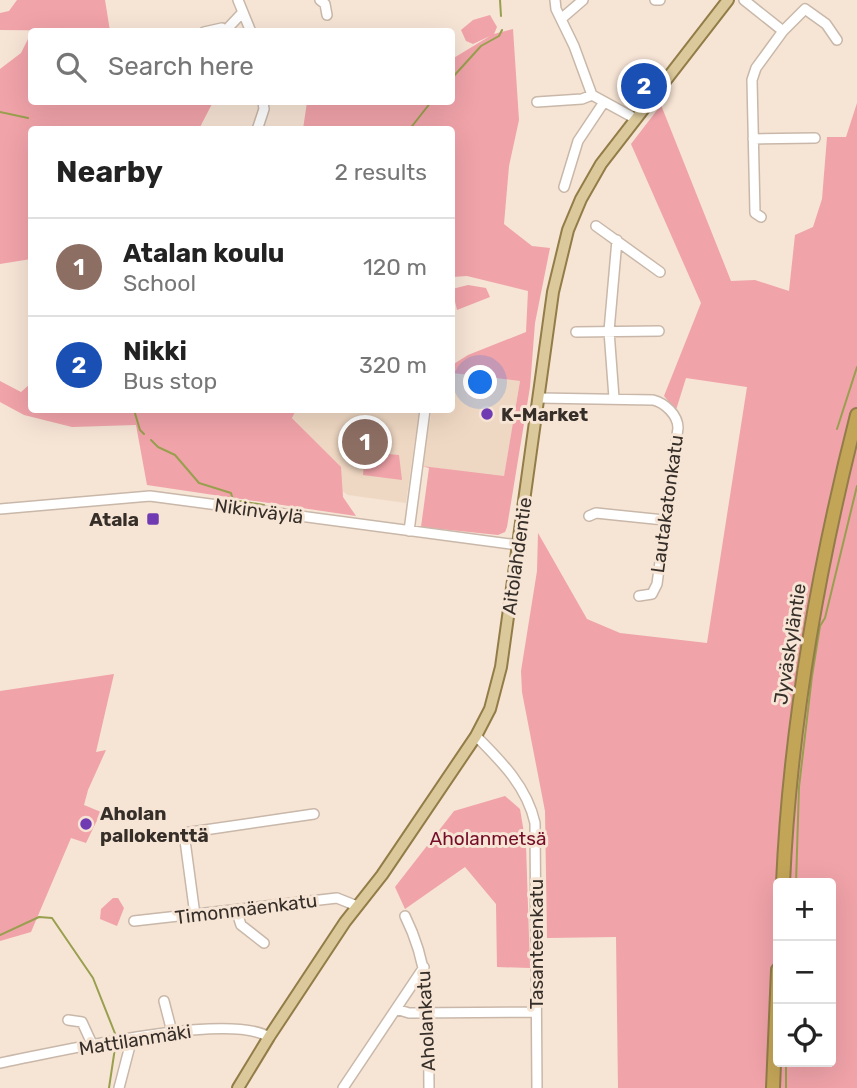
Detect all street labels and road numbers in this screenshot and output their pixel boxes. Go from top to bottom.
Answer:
street label: Lautakatonkatu [646,433,688,575]
street label: Nikinväylä [213,493,305,529]
street label: Aitolahdentie [497,496,537,616]
street label: Jyväskyläntie [769,582,811,706]
street label: Tasanteenkatu [525,879,548,1009]
street label: Timonmäenkatu [173,889,319,929]
street label: Aholankatu [412,970,440,1072]
street label: Mattilanmäki [77,1020,193,1060]

